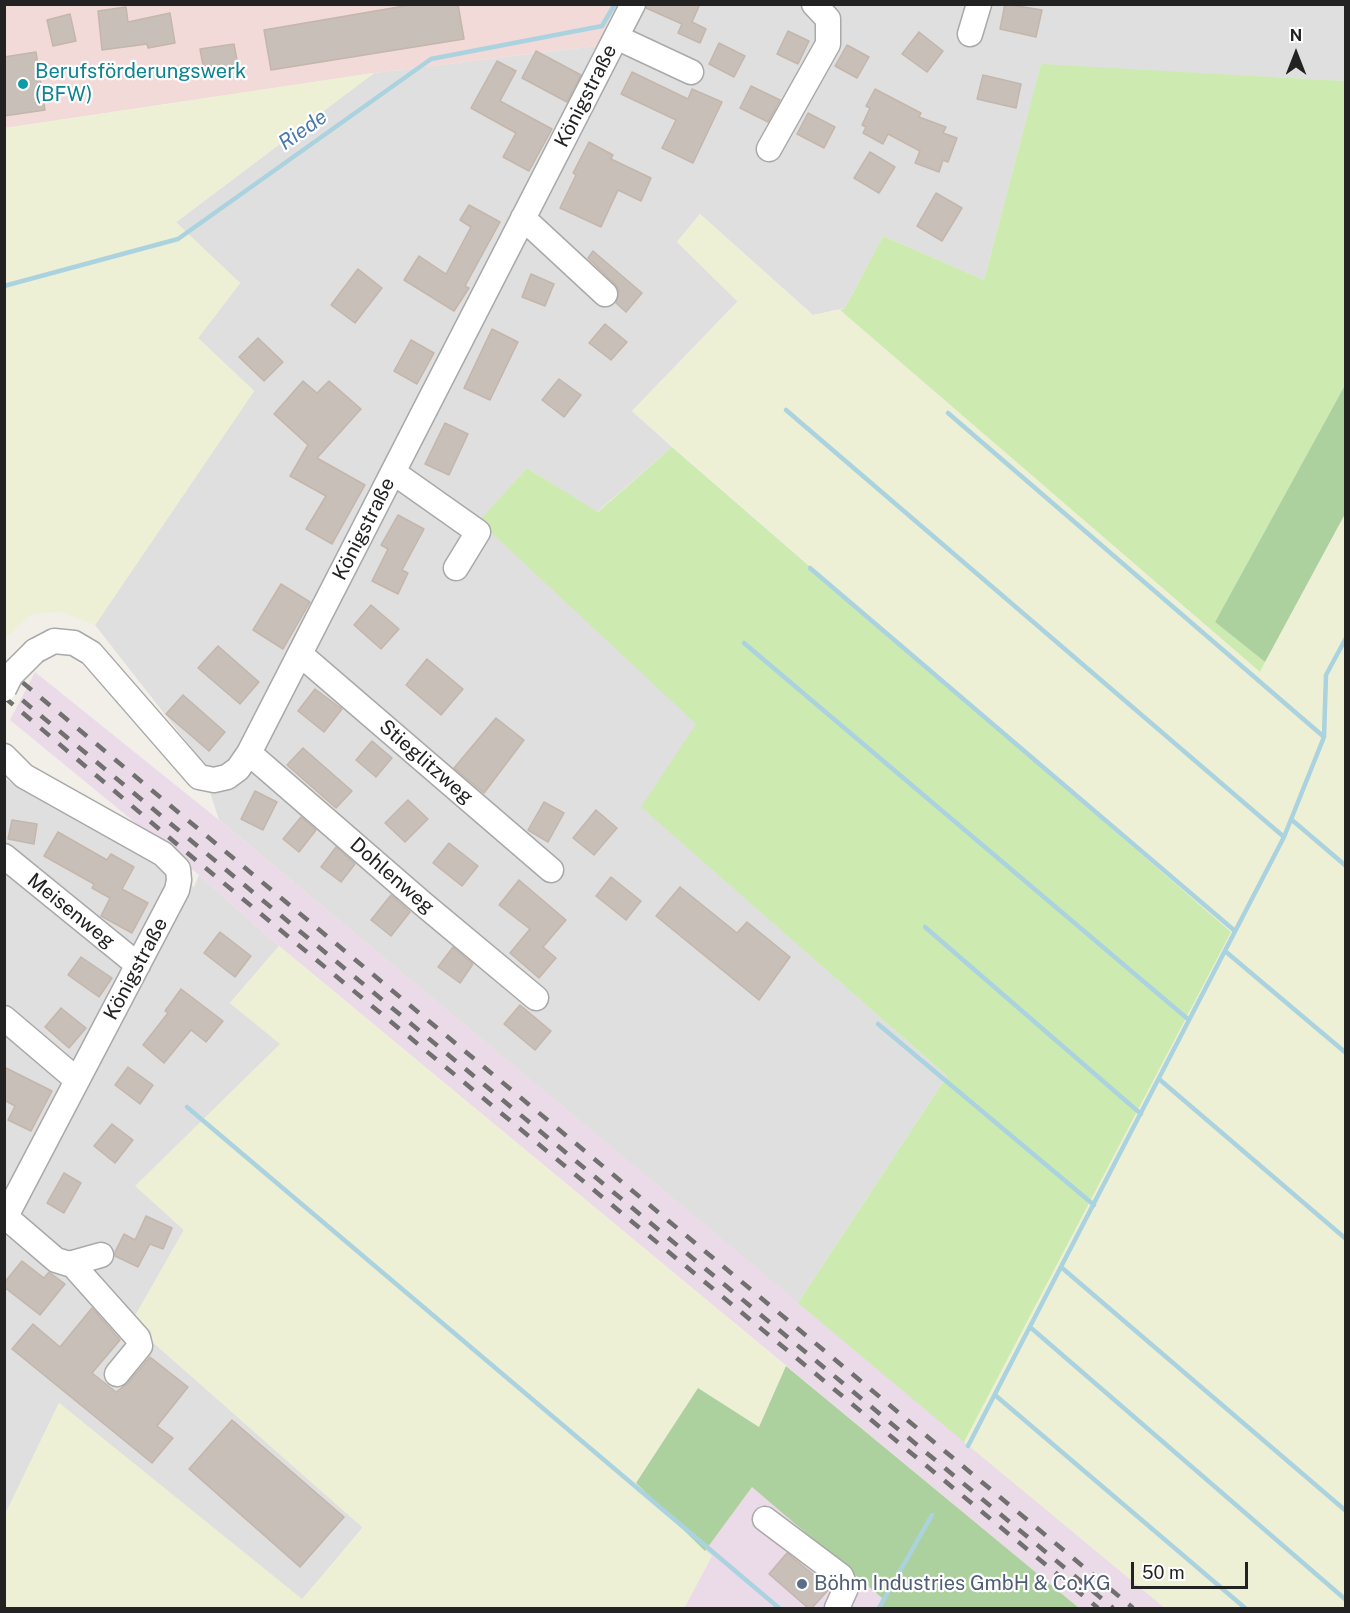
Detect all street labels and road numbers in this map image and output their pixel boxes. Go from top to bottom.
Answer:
street label: Königstraße [550,41,622,151]
street label: Königstraße [328,474,400,584]
street label: Stieglitzweg [374,715,478,809]
street label: Dohlenweg [345,833,439,919]
street label: Meisenweg [22,868,120,954]
street label: Königstraße [99,914,173,1024]

